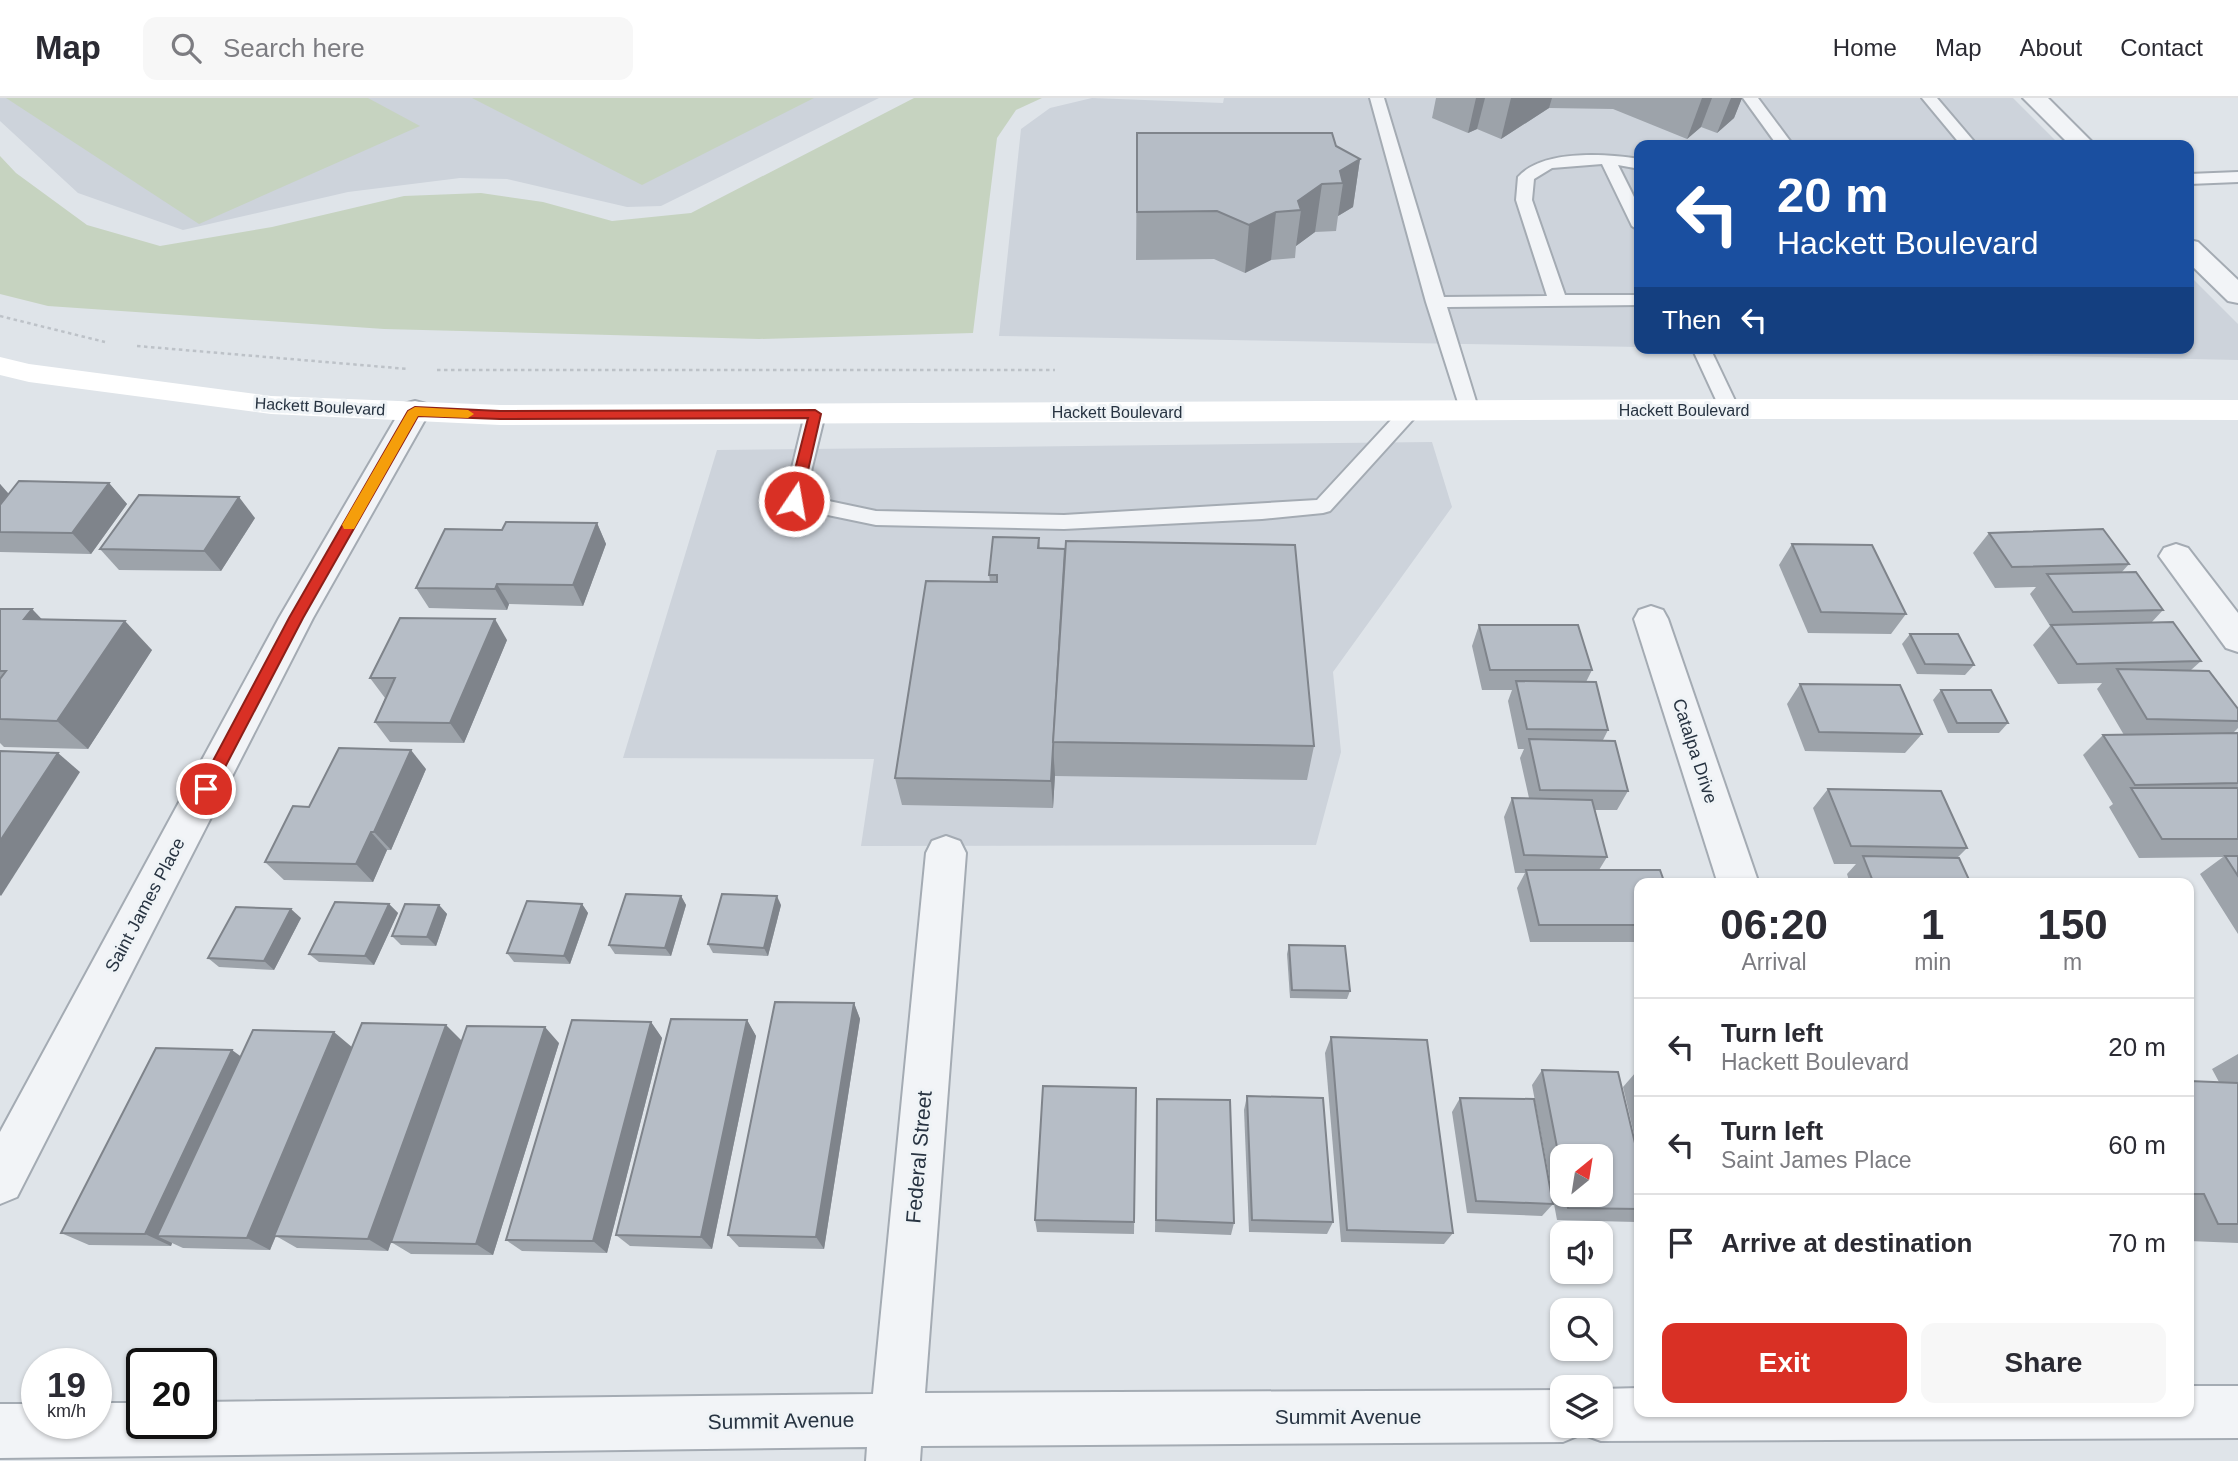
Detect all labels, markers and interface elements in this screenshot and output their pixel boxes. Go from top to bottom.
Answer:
search box [143,17,633,80]
text: Map [35,29,101,66]
icon: search [167,29,205,67]
text: Search here [223,33,365,63]
text: Home [1833,34,1897,61]
text: Map [1935,34,1982,61]
text: About [2020,34,2082,61]
text: Contact [2120,34,2203,61]
icon: left [1662,168,1753,259]
text: 20 m [1777,168,1889,222]
text: Hackett Boulevard [1777,225,2038,261]
icon: left [1735,301,1773,339]
text: Then [1662,305,1721,335]
street label: Hackett Boulevard [254,395,386,418]
street label: Hackett Boulevard [1619,402,1749,419]
street label: Hackett Boulevard [1052,404,1182,421]
position arrow [757,464,831,538]
street label: Catalpa Drive [1669,696,1721,806]
pin [176,759,236,819]
icon: arrive [187,770,225,808]
street label: Saint James Place [101,834,189,976]
text: 06:20 [1720,901,1828,948]
text: 1 [1921,901,1944,948]
text: 150 [2038,901,2108,948]
text: Arrival [1741,949,1807,975]
text: min [1914,949,1951,975]
text: m [2063,949,2082,975]
text: Turn left [1721,1018,1823,1048]
icon: left [1662,1028,1700,1066]
text: 20 m [2108,1032,2166,1062]
text: Hackett Boulevard [1721,1049,1909,1075]
street label: Federal Street [901,1090,936,1224]
text: Turn left [1721,1116,1823,1146]
icon: left [1662,1126,1700,1164]
text: 60 m [2108,1130,2166,1160]
north arrow [1550,1144,1614,1208]
map controls [1550,1144,1613,1438]
text: Saint James Place [1721,1147,1911,1173]
button: sound [1550,1221,1613,1284]
icon: arrive [1662,1224,1700,1262]
text: Arrive at destination [1721,1228,1972,1258]
text: 70 m [2108,1228,2166,1258]
button: search [1550,1298,1613,1361]
button: Exit [1662,1323,1907,1403]
button: Share [1921,1323,2166,1403]
speed limit sign: 20 [126,1348,217,1439]
text: 19 [47,1365,86,1404]
button: layers [1550,1375,1613,1438]
text: km/h [47,1401,86,1421]
street label: Summit Avenue [1275,1405,1421,1428]
street label: Summit Avenue [707,1408,855,1433]

